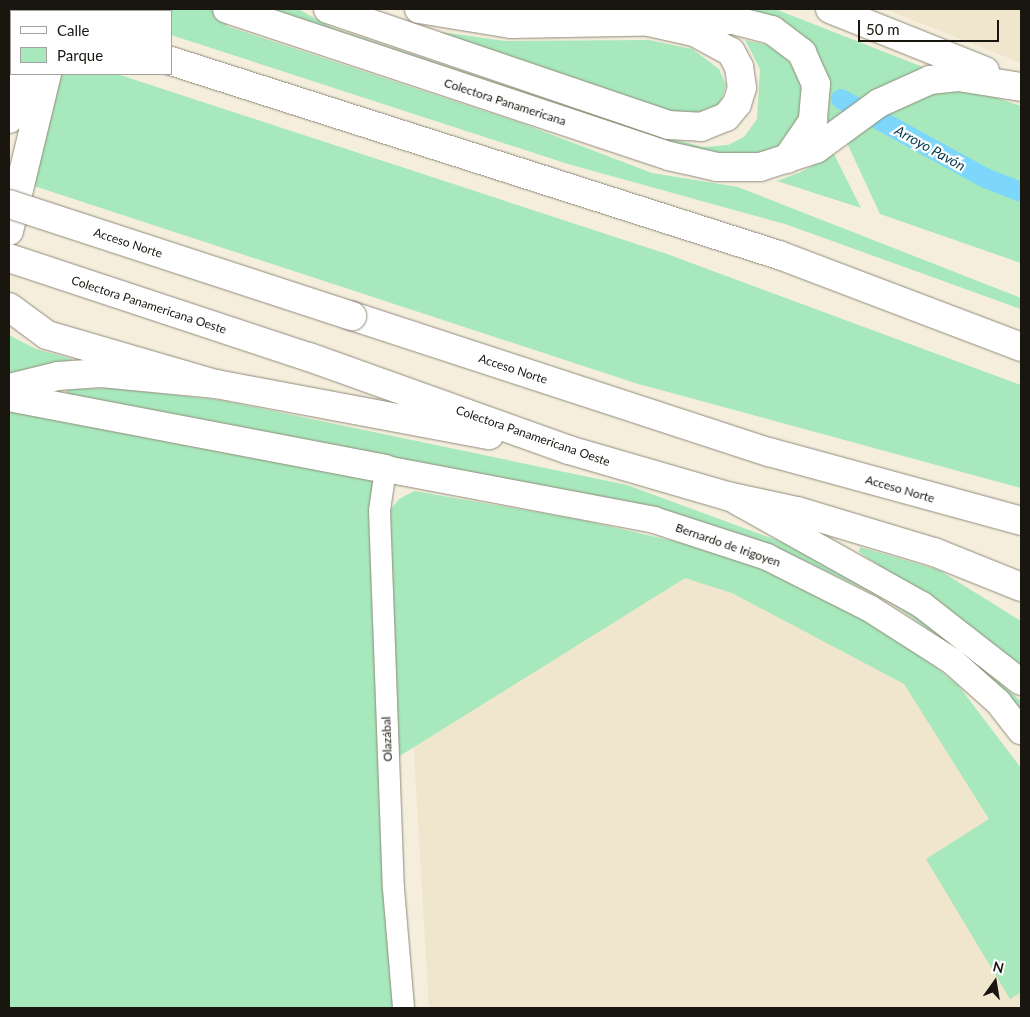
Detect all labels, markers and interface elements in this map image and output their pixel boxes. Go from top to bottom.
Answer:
legend [10,10,172,75]
scale bar [860,10,1001,42]
text: 50 m [866,20,900,38]
text: Calle [57,21,89,39]
text: Parque [57,46,103,64]
street label: Colectora Panamericana [442,75,568,129]
water label: Arroyo Pavón [892,122,968,174]
street label: Acceso Norte [92,225,164,261]
street label: Colectora Panamericana Oeste [70,273,228,337]
street label: Acceso Norte [477,351,549,387]
street label: Colectora Panamericana Oeste [454,403,612,469]
street label: Acceso Norte [864,472,936,506]
street label: Bernardo de Irigoyen [674,520,782,570]
street label: Olazábal [379,716,395,762]
north arrow [970,957,1020,1007]
text: N [991,957,1006,976]

